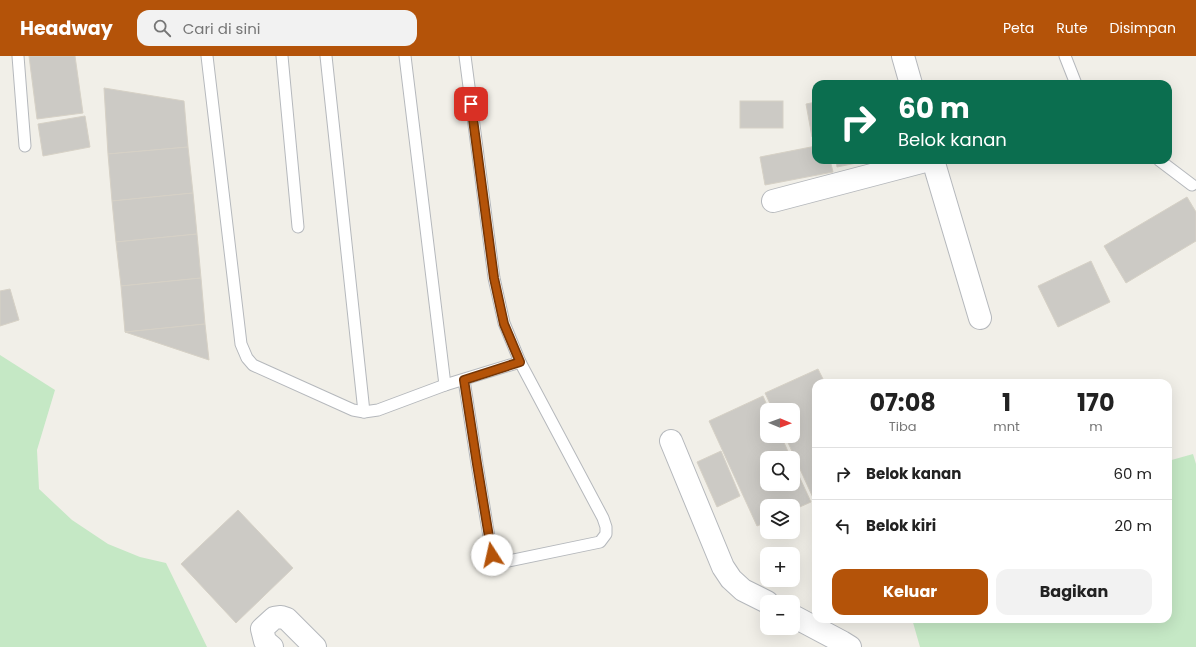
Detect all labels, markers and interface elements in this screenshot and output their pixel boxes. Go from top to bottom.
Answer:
search box [137,10,417,46]
text: Headway [20,15,113,42]
icon: search [151,17,173,39]
text: Cari di sini [183,18,260,39]
text: Peta [1003,18,1034,38]
text: Rute [1056,18,1088,38]
text: Disimpan [1110,18,1176,38]
pin [454,87,488,121]
text: 60 m [898,89,970,128]
icon: arrive [460,93,482,115]
icon: right [832,96,884,148]
text: Belok kanan [898,127,1007,152]
text: 07:08 [869,386,936,419]
text: 1 [1002,386,1011,419]
text: 170 [1077,386,1115,419]
north arrow [760,403,800,443]
map controls [760,403,800,635]
text: Tiba [889,417,917,436]
text: mnt [993,417,1020,436]
text: m [1089,417,1103,436]
button: search [760,451,800,491]
icon: right [832,463,854,485]
text: Belok kanan [866,463,961,484]
text: 60 m [1114,463,1152,484]
button: layers [760,499,800,539]
icon: left [832,515,854,537]
text: Belok kiri [866,515,936,536]
text: 20 m [1114,515,1152,536]
position arrow [471,534,513,576]
button: + [760,547,800,587]
button: Keluar [832,569,988,615]
button: Bagikan [996,569,1152,615]
button: − [760,595,800,635]

